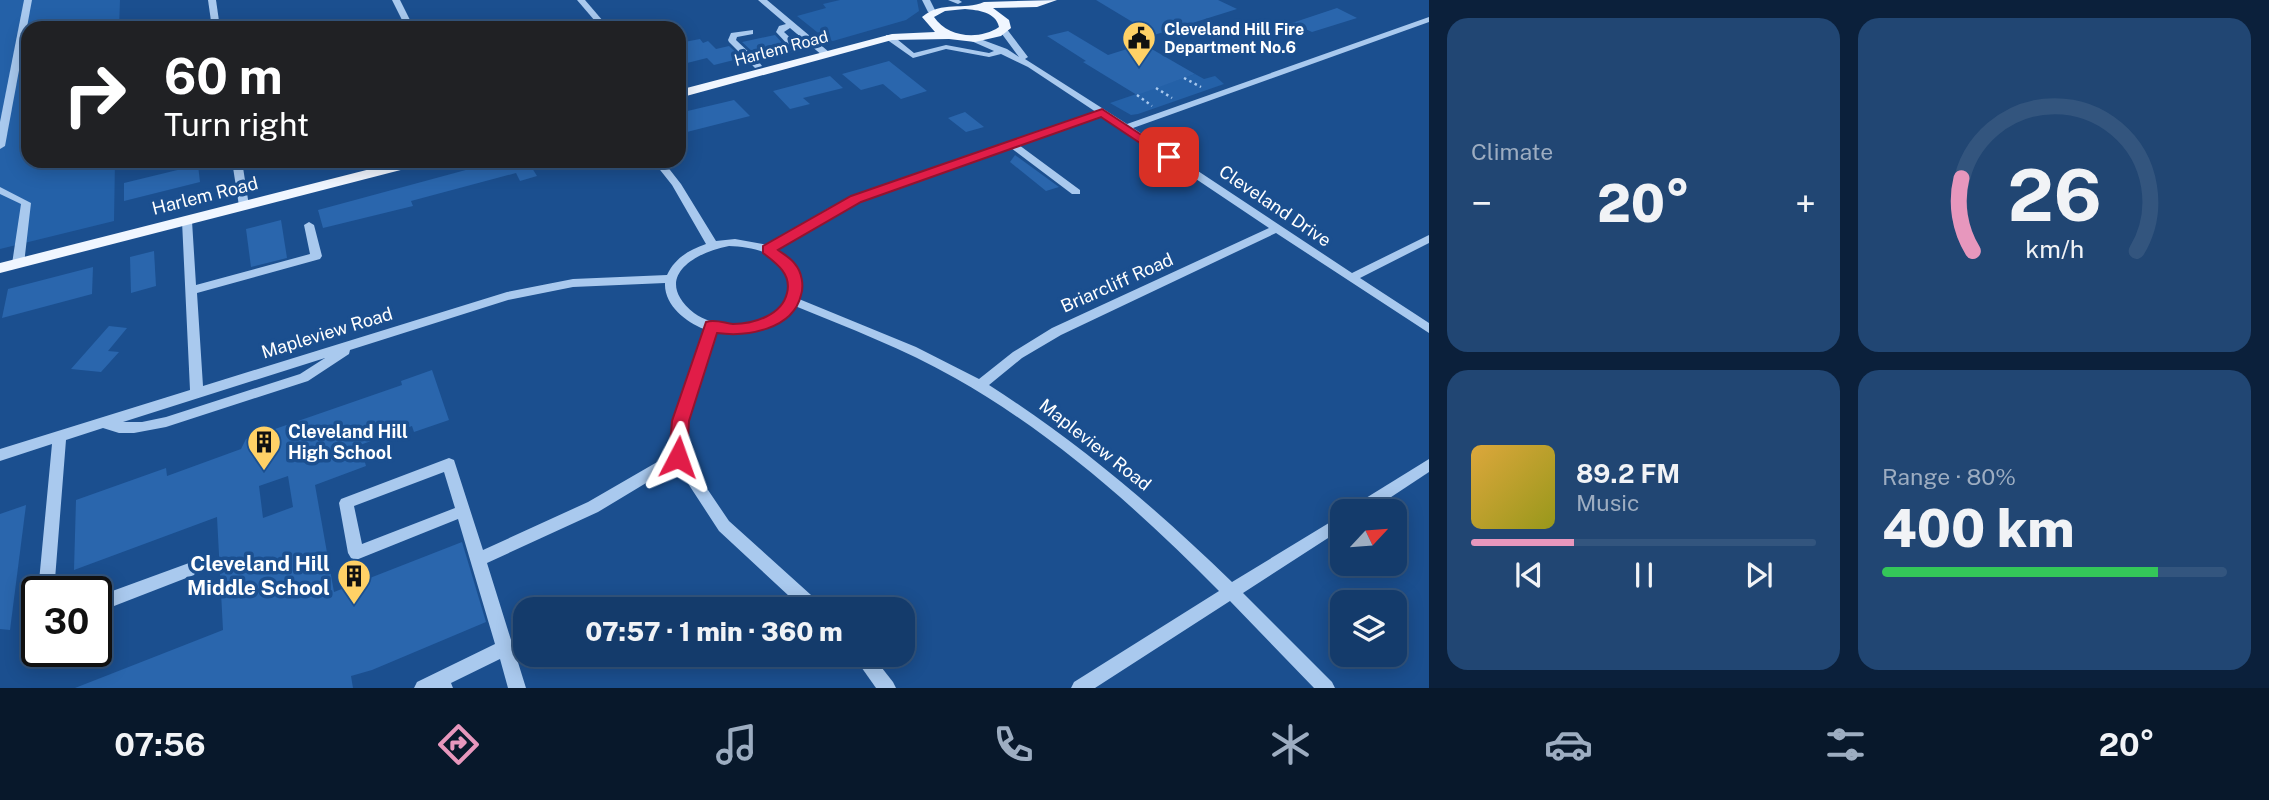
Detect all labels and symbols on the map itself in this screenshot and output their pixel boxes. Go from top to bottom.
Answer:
public building icon: Cleveland Hill Fire Department No.6 [1120,19,1158,68]
place label: Cleveland Hill Fire Department No.6 [1164,20,1304,57]
street label: Harlem Road [732,27,830,70]
pin [1139,127,1199,187]
street label: Cleveland Drive [1215,160,1335,251]
street label: Harlem Road [150,172,260,219]
street label: Briarcliff Road [1057,248,1176,317]
street label: Mapleview Road [259,303,395,362]
street label: Mapleview Road [1035,394,1155,495]
position arrow [641,420,715,494]
place label: Cleveland Hill High School [288,421,408,463]
building icon: Cleveland Hill High School [245,423,283,472]
north arrow [1330,499,1407,576]
place label: Cleveland Hill Middle School [187,551,330,600]
building icon: Cleveland Hill Middle School [335,557,373,606]
speed limit sign: 30 [21,576,112,667]

